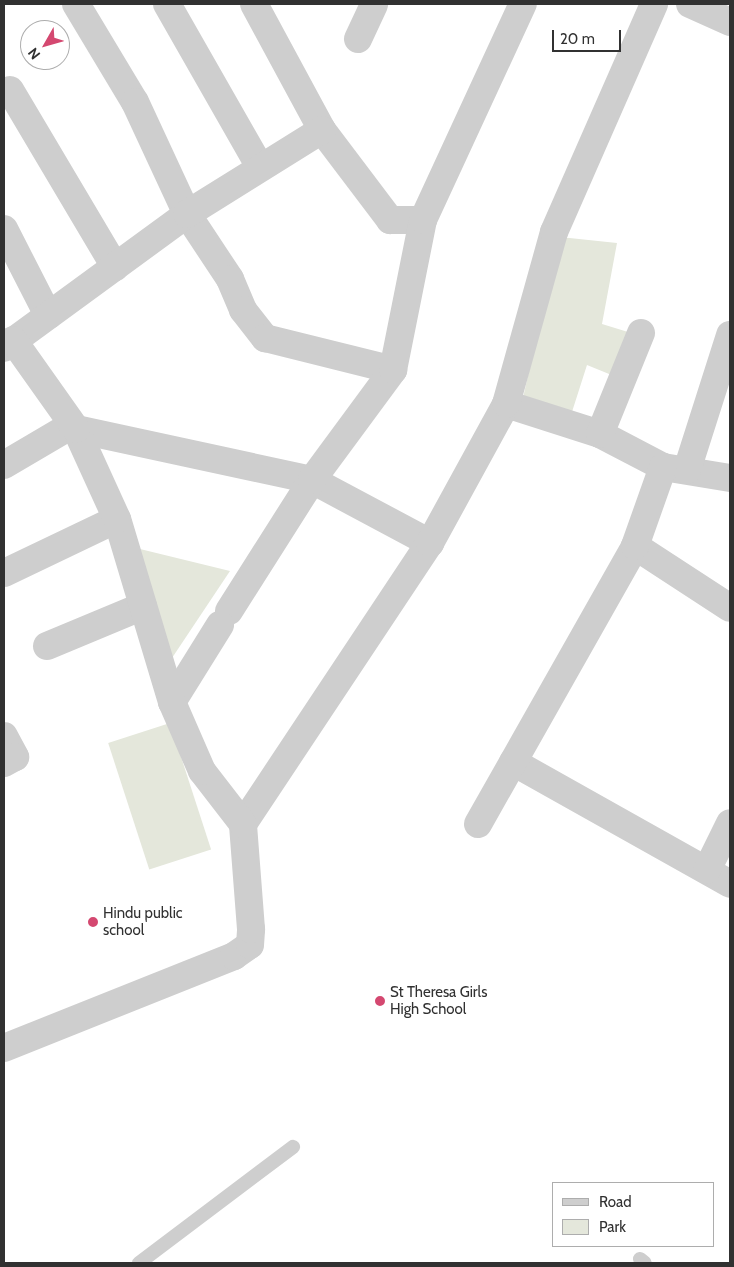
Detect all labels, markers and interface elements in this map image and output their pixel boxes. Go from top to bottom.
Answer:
north arrow [20,20,70,70]
scale bar [554,20,623,52]
text: 20 m [560,30,595,48]
text: N [24,44,44,63]
place label: Hindu public school [103,904,183,939]
marker: Hindu public school [87,916,99,928]
place label: St Theresa Girls High School [390,983,487,1018]
marker: St Theresa Girls High School [374,995,386,1007]
legend [552,1182,714,1247]
text: Road [599,1193,632,1211]
text: Park [599,1218,626,1236]

